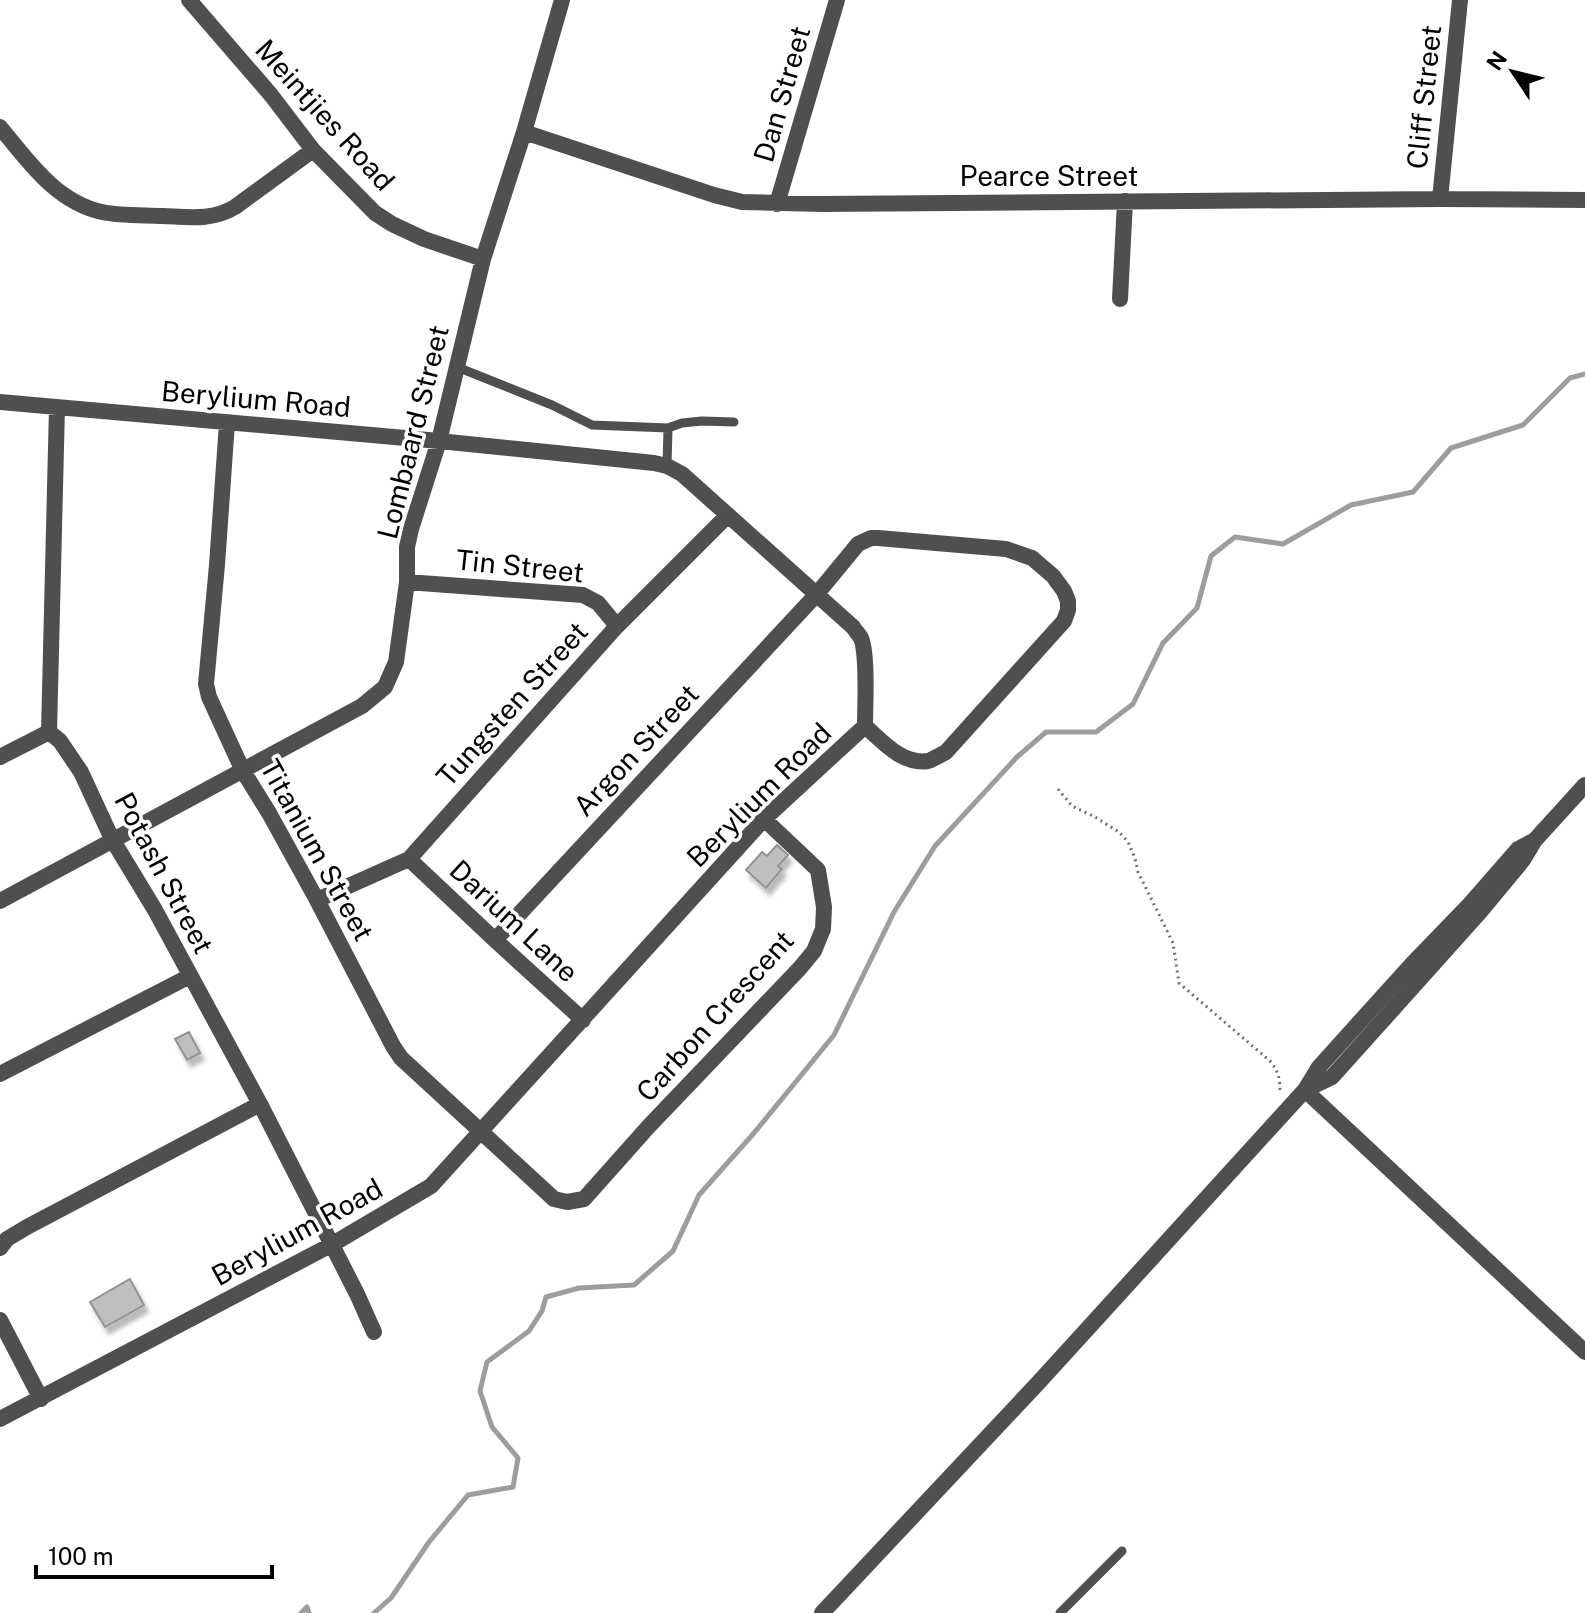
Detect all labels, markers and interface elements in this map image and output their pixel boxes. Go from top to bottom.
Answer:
street label: Dan Street [746,22,817,166]
street label: Cliff Street [1400,23,1447,171]
street label: Meintjies Road [249,32,402,197]
north arrow [1473,32,1553,112]
text: N [1481,46,1512,75]
street label: Pearce Street [960,159,1138,192]
street label: Lombaard Street [370,322,455,542]
street label: Berylium Road [160,374,352,423]
street label: Tin Street [454,542,586,589]
street label: Tungsten Street [429,615,594,793]
street label: Argon Street [566,677,705,822]
street label: Berylium Road [680,716,838,874]
street label: Titanium Street [254,753,381,946]
street label: Potash Street [108,787,221,959]
street label: Darium Lane [443,853,585,988]
street label: Carbon Crescent [629,923,800,1108]
street label: Berylium Road [206,1171,388,1292]
scale bar [36,1529,272,1579]
text: 100 m [48,1542,114,1570]

